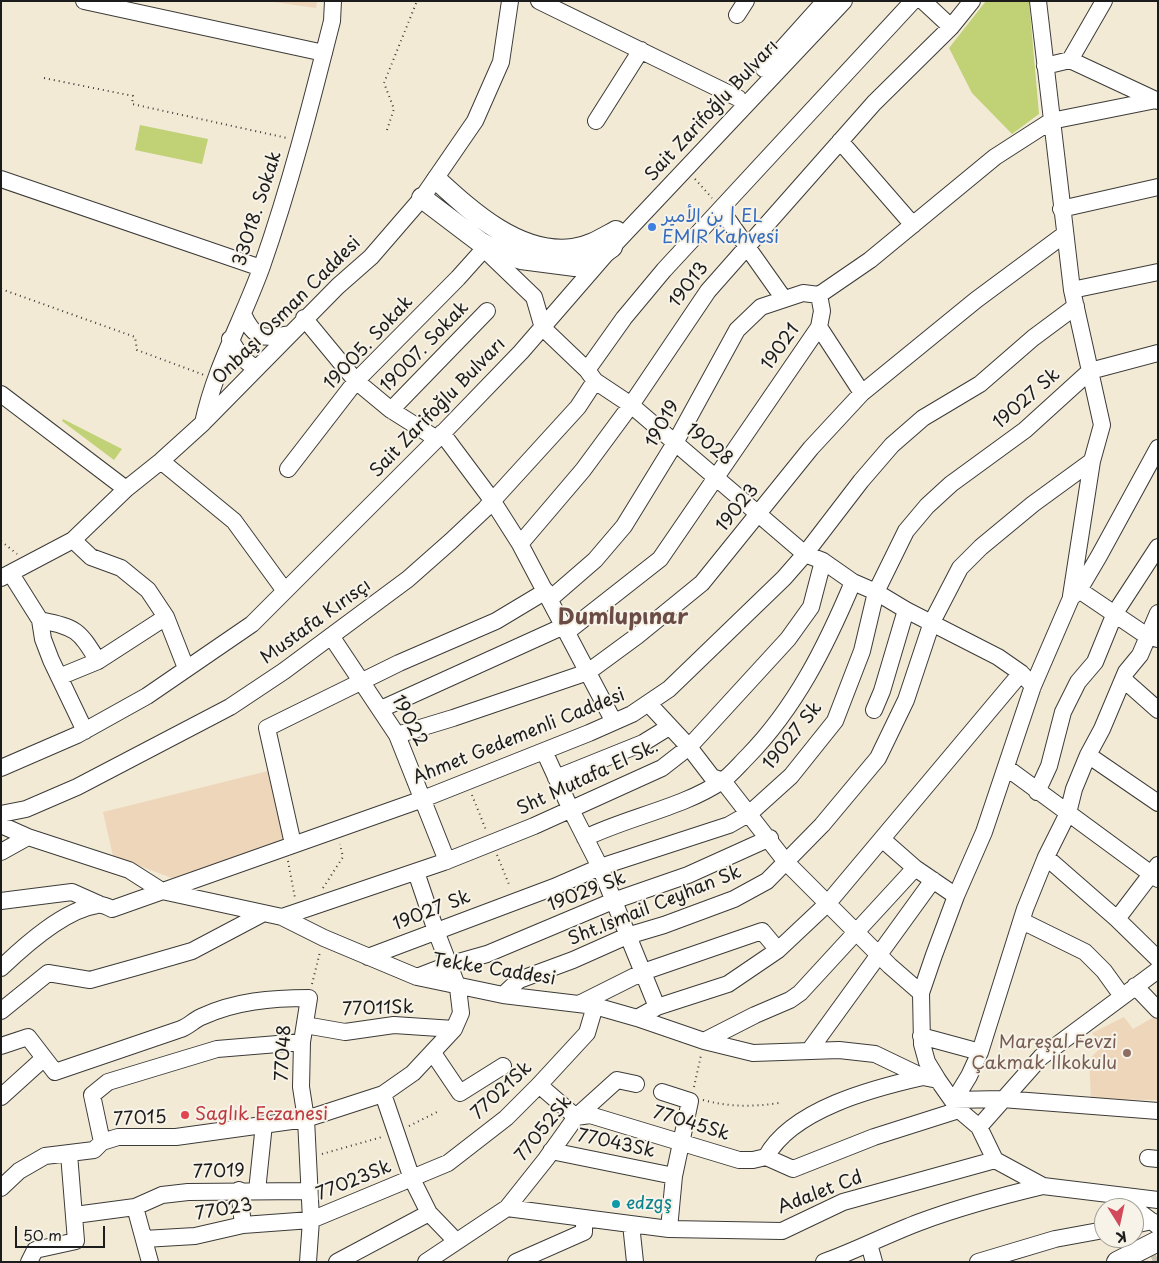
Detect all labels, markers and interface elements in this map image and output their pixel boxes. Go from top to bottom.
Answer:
street label: Sait Zarifoğlu Bulvarı [641,36,783,186]
street label: 33018. Sokak [229,149,287,269]
place label: بن الأمير | EL EMIR Kahvesi [662,206,779,248]
marker: بن الأمير | EL EMIR Kahvesi [646,221,658,233]
street label: Onbaşı Osman Caddesi [209,233,365,389]
street label: 19013 [664,258,714,312]
street label: 19005. Sokak [320,292,418,394]
street label: 19007. Sokak [376,297,474,397]
street label: 19021 [757,320,805,374]
street label: Sait Zarifoğlu Bulvarı [366,334,510,482]
street label: 19027 Sk [989,364,1065,434]
street label: 19019 [641,397,685,451]
street label: 19028 [681,419,737,471]
street label: 19023 [712,480,764,536]
street label: Mustafa Kırısçı [257,575,375,669]
district label: Dumlupınar [558,605,688,631]
street label: Ahmet Gedemenli Caddesi [410,685,628,789]
street label: 19022 [387,692,431,750]
street label: 19027 Sk [759,698,827,774]
street label: Sht Mutafa El Sk. [514,736,662,820]
street label: Sht.Ismail Ceyhan Sk [565,861,745,951]
street label: 19029 Sk [545,867,629,917]
street label: 19027 Sk [390,886,474,936]
street label: Tekke Caddesi [431,950,557,990]
street label: 77011Sk [342,997,414,1021]
street label: 77048 [272,1024,296,1082]
place label: Mareşal Fevzi Çakmak İlkokulu [971,1032,1117,1074]
marker: Mareşal Fevzi Çakmak İlkokulu [1121,1047,1133,1059]
street label: 77021Sk [467,1057,537,1125]
street label: 77052Sk [511,1092,577,1166]
street label: 77045Sk [650,1102,732,1146]
place label: Saglık Eczanesi [195,1104,328,1126]
street label: 77015 [113,1107,167,1131]
marker: Saglık Eczanesi [179,1109,191,1121]
street label: 77043Sk [575,1125,657,1163]
street label: 77023Sk [313,1156,395,1206]
street label: 77019 [193,1160,245,1184]
street label: Adalet Cd [775,1167,865,1219]
place label: edzgş [626,1193,672,1215]
street label: 77023 [194,1194,254,1226]
marker: edzgş [610,1198,622,1210]
north arrow [1094,1198,1144,1248]
scale bar [18,1216,108,1248]
text: 50 m [23,1223,62,1246]
text: K [1115,1226,1128,1249]

